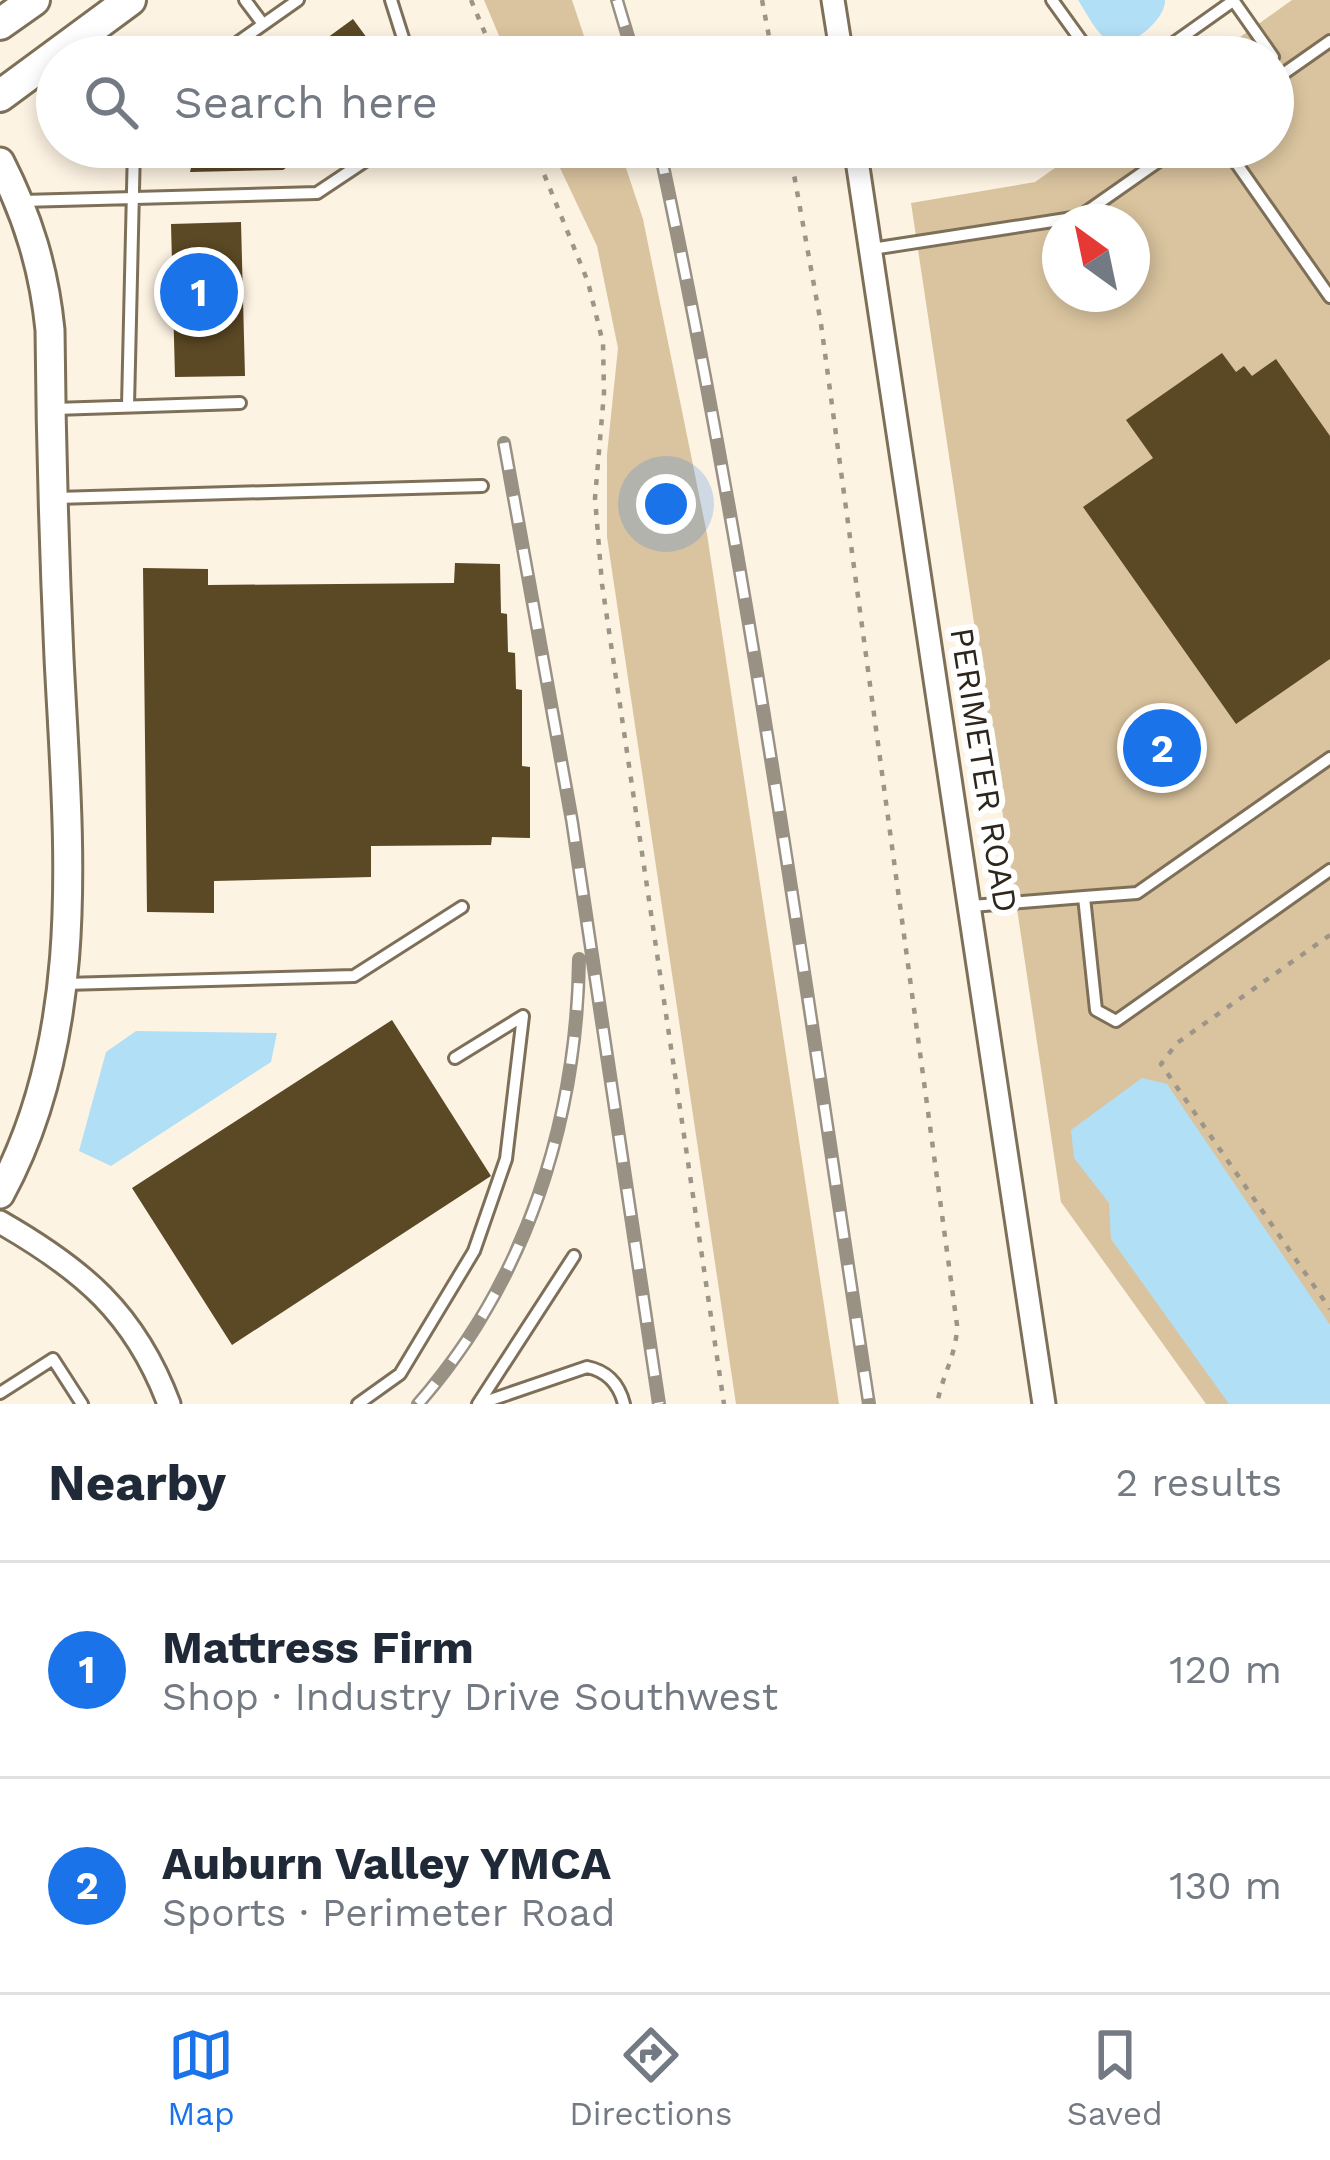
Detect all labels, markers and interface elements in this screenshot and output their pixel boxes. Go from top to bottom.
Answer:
search box [36,36,1294,168]
icon: search [78,69,144,135]
text: Search here [174,76,438,129]
north arrow [1042,204,1150,312]
pin: 1 [160,247,238,337]
your location [636,474,696,534]
street label: PERIMETER ROAD [942,625,1026,915]
pin: 2 [1123,703,1201,793]
text: Nearby [48,1453,226,1512]
text: 2 results [1116,1460,1282,1505]
text: Mattress Firm [162,1621,474,1674]
text: 1 [79,1647,95,1692]
text: 120 m [1169,1647,1282,1692]
text: Shop · Industry Drive Southwest [162,1674,778,1719]
text: Auburn Valley YMCA [162,1837,611,1890]
text: 2 [75,1863,99,1908]
text: 130 m [1169,1863,1282,1908]
text: Sports · Perimeter Road [162,1890,615,1935]
tab: Map [167,2022,235,2133]
tab: Directions [569,2022,732,2133]
tab: Saved [1067,2022,1163,2133]

